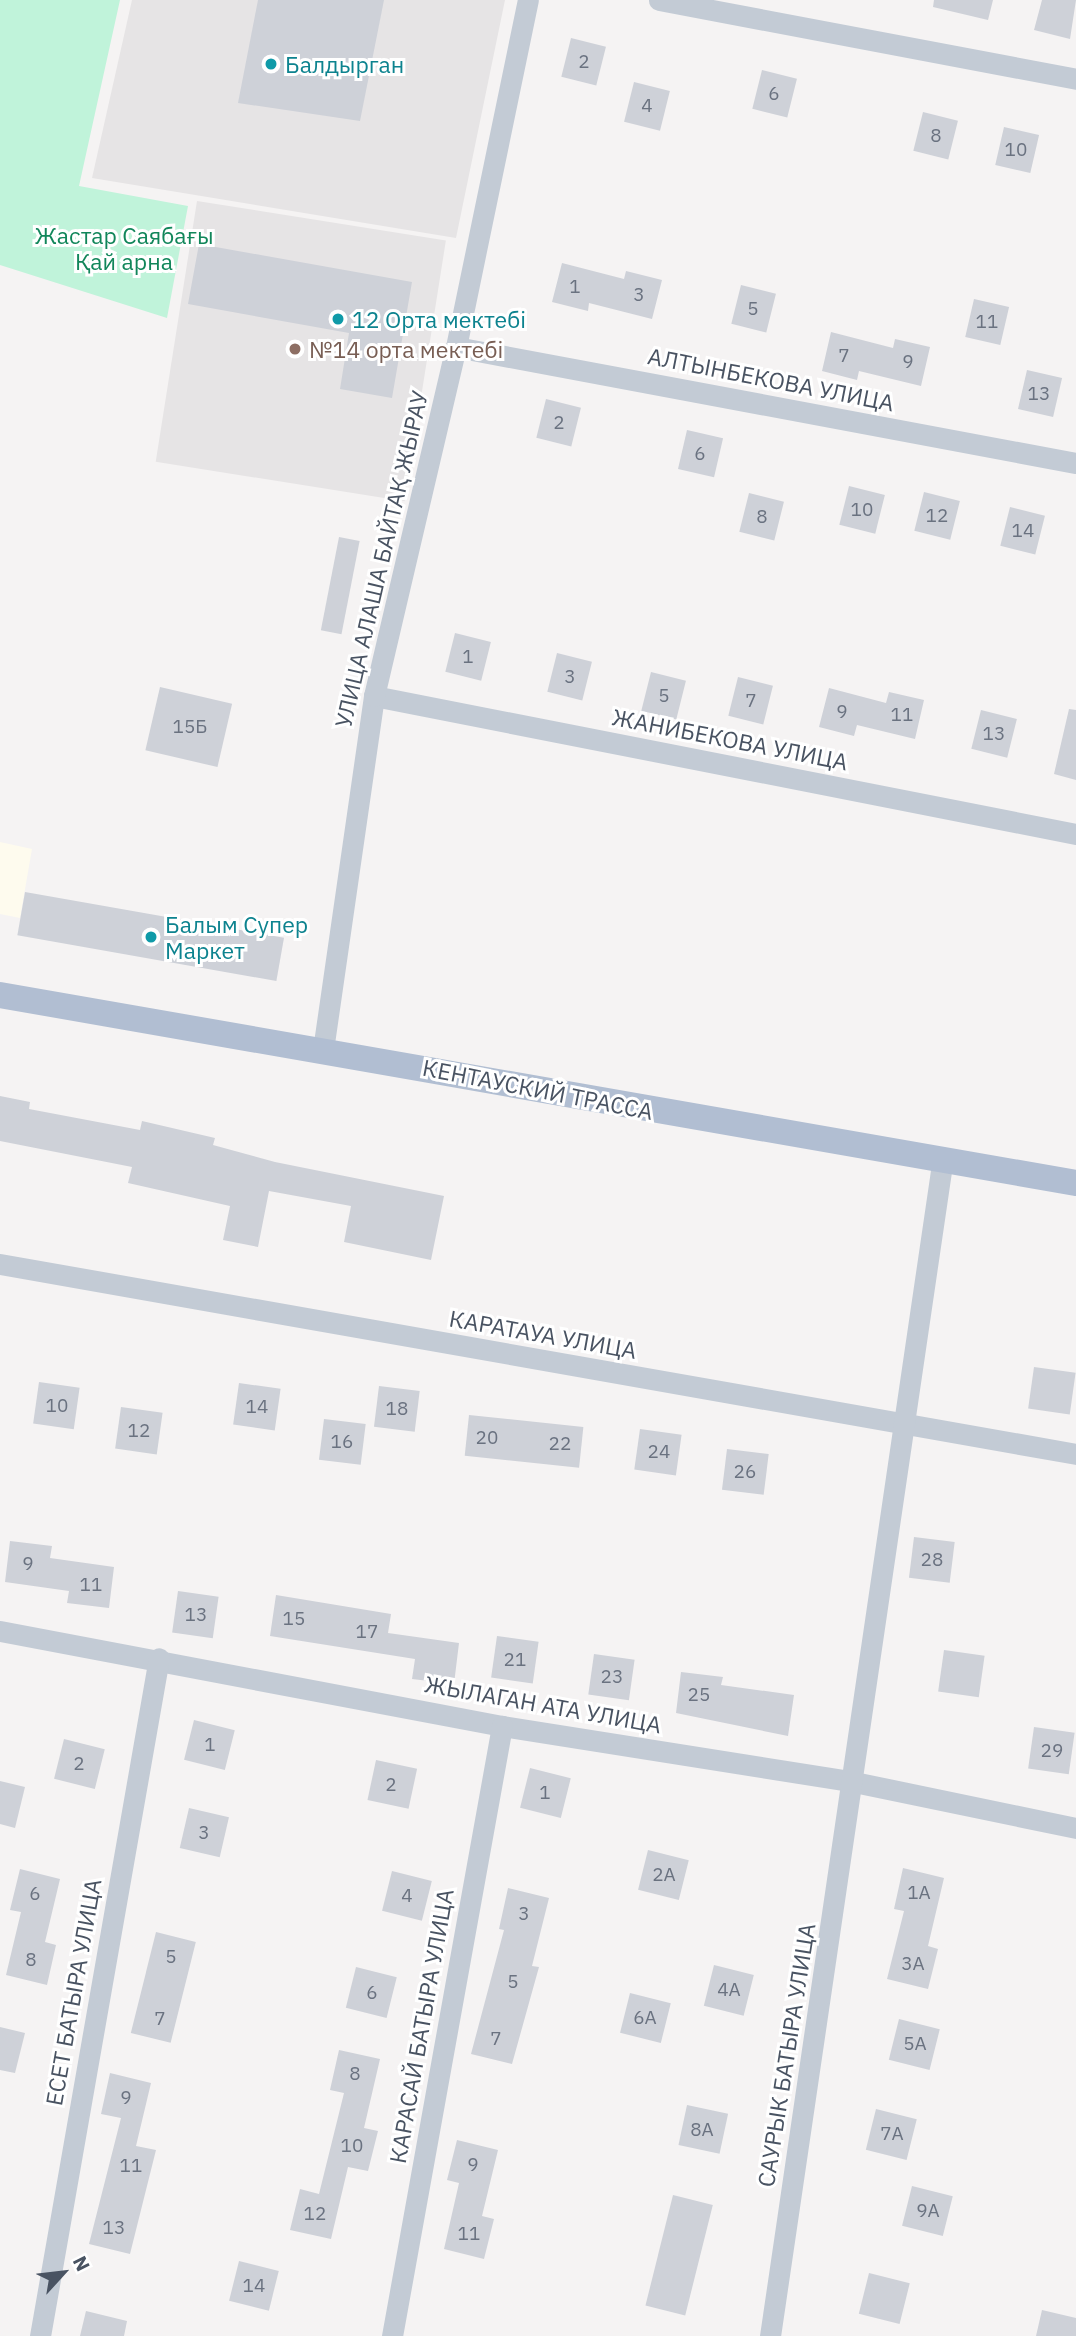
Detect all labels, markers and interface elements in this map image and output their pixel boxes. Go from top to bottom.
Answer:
place label: Балдырган [285,50,404,78]
house number: 2 [578,51,590,73]
marker: Балдырган [263,56,279,72]
house number: 6 [768,83,780,105]
house number: 4 [641,95,653,117]
house number: 8 [930,125,942,147]
house number: 10 [1005,139,1027,161]
park label: Жастар Саябағы Қай арна [34,221,214,275]
house number: 1 [569,276,581,298]
house number: 3 [633,284,645,306]
house number: 5 [747,298,759,320]
place label: 12 Орта мектебі [352,305,526,333]
marker: 12 Орта мектебі [330,311,346,327]
house number: 11 [976,311,998,333]
place label: №14 орта мектебі [309,335,503,363]
marker: №14 орта мектебі [287,341,303,357]
street label: АЛТЫНБЕКОВА УЛИЦА [646,342,896,416]
house number: 7 [838,345,850,367]
house number: 9 [902,351,914,373]
house number: 13 [1028,383,1050,405]
street label: УЛИЦА АЛАША БАЙТАҚ ЖЫРАУ [329,388,433,730]
house number: 2 [553,412,565,434]
house number: 6 [694,443,706,465]
house number: 10 [851,499,873,521]
house number: 12 [926,505,948,527]
house number: 8 [756,506,768,528]
house number: 14 [1012,520,1034,542]
house number: 1 [462,646,474,668]
house number: 3 [564,666,576,688]
house number: 5 [658,685,670,707]
house number: 7 [745,690,757,712]
house number: 9 [836,701,848,723]
street label: ЖАНИБЕКОВА УЛИЦА [610,703,850,775]
house number: 11 [891,704,913,726]
house number: 15Б [173,716,207,738]
house number: 13 [983,723,1005,745]
place label: Балым Супер Маркет [165,910,308,964]
marker: Балым Супер Маркет [143,929,159,945]
street label: КЕНТАУСКИЙ ТРАССА [420,1053,656,1125]
street label: КАРАТАУА УЛИЦА [447,1304,639,1364]
house number: 10 [46,1395,68,1417]
house number: 14 [246,1396,268,1418]
house number: 18 [386,1398,408,1420]
house number: 12 [128,1420,150,1442]
house number: 20 [476,1427,498,1449]
house number: 16 [331,1431,353,1453]
house number: 22 [549,1433,571,1455]
house number: 24 [648,1441,670,1463]
house number: 26 [734,1461,756,1483]
house number: 28 [921,1549,943,1571]
house number: 9 [22,1553,34,1575]
house number: 11 [80,1574,102,1596]
house number: 13 [185,1604,207,1626]
house number: 15 [283,1608,305,1630]
house number: 17 [356,1621,378,1643]
house number: 21 [504,1649,526,1671]
house number: 23 [601,1666,623,1688]
street label: ЖЫЛАГАН АТА УЛИЦА [422,1670,664,1738]
house number: 25 [688,1684,710,1706]
house number: 1 [204,1734,216,1756]
house number: 29 [1041,1740,1063,1762]
house number: 2 [73,1753,85,1775]
house number: 2 [385,1774,397,1796]
house number: 1 [539,1782,551,1804]
house number: 3 [198,1822,210,1844]
house number: 2A [652,1864,676,1886]
street label: ЕСЕТ БАТЫРА УЛИЦА [39,1876,107,2108]
house number: 1A [907,1882,931,1904]
house number: 6 [29,1883,41,1905]
house number: 4 [401,1885,413,1907]
street label: КАРАСАЙ БАТЫРА УЛИЦА [383,1887,459,2165]
house number: 3 [518,1903,530,1925]
street label: САУРЫК БАТЫРА УЛИЦА [752,1921,820,2189]
house number: 5 [165,1946,177,1968]
house number: 8 [25,1949,37,1971]
house number: 3A [901,1953,925,1975]
house number: 5 [507,1971,519,1993]
house number: 4A [717,1979,741,2001]
house number: 6 [366,1982,378,2004]
house number: 6A [633,2007,657,2029]
house number: 7 [154,2008,166,2030]
house number: 7 [490,2028,502,2050]
house number: 5A [903,2033,927,2055]
house number: 8 [349,2063,361,2085]
house number: 9 [120,2087,132,2109]
house number: 8A [690,2119,714,2141]
house number: 7A [880,2123,904,2145]
house number: 10 [341,2135,363,2157]
house number: 9 [467,2154,479,2176]
house number: 11 [120,2155,142,2177]
house number: 9A [916,2200,940,2222]
house number: 12 [304,2203,326,2225]
house number: 13 [103,2217,125,2239]
house number: 11 [458,2223,480,2245]
north arrow [28,2238,98,2308]
text: N [68,2252,96,2275]
house number: 14 [243,2275,265,2297]

